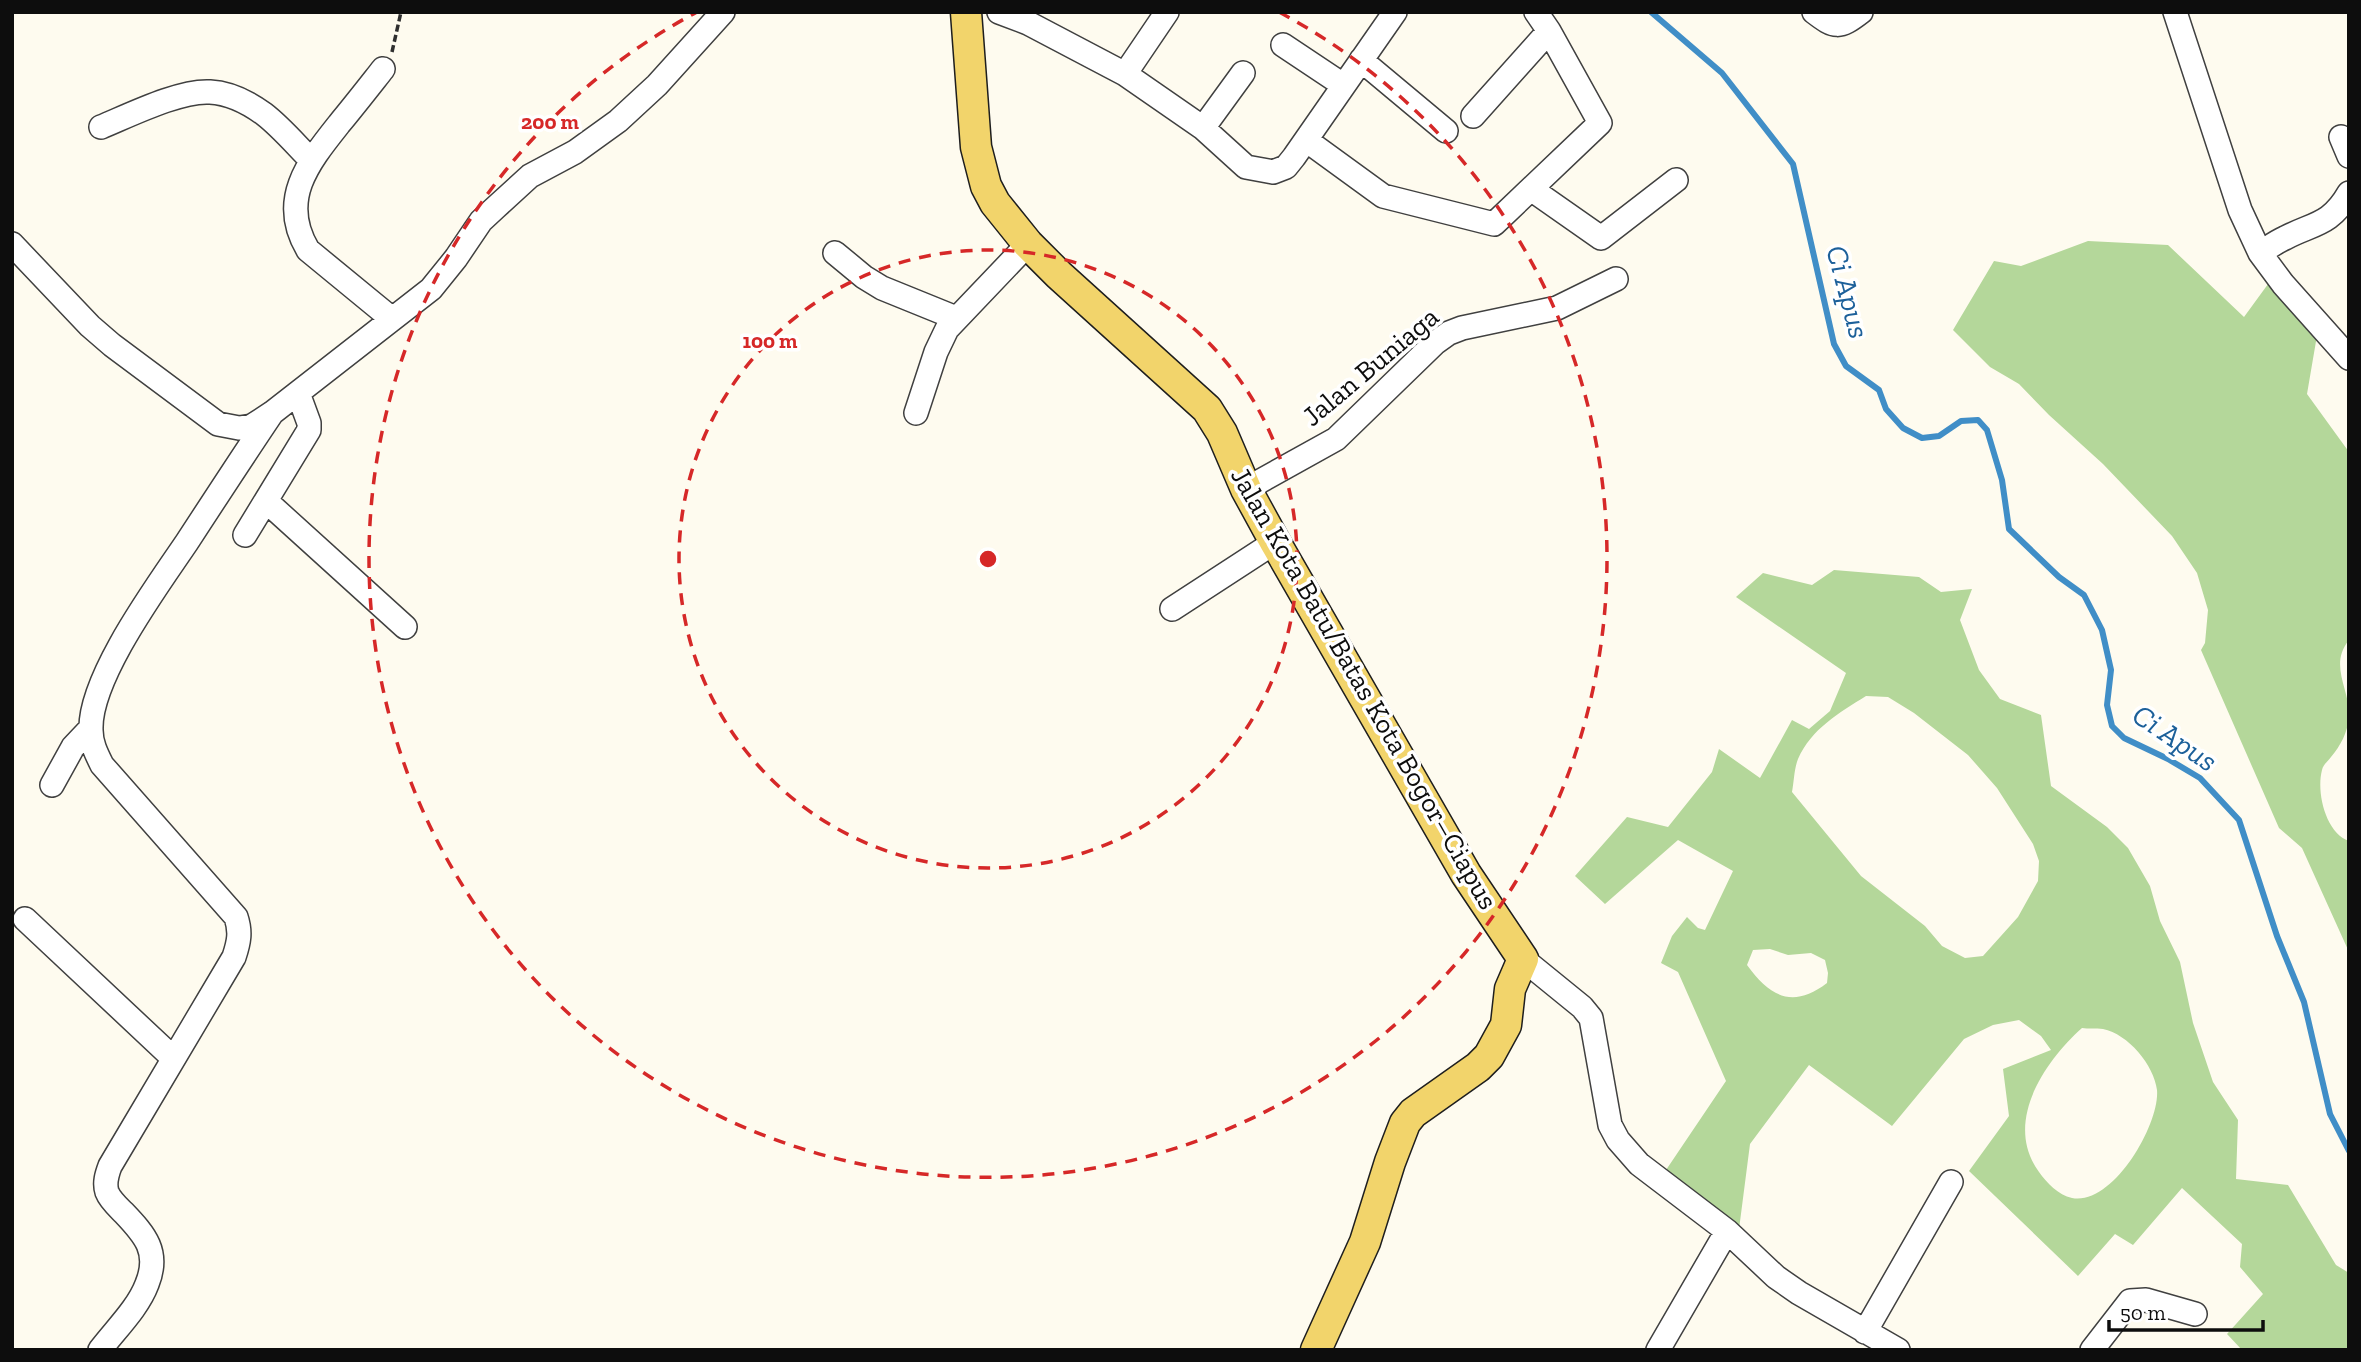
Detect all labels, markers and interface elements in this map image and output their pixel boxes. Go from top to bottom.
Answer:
text: 200 m [521,109,579,134]
water label: Ci Apus [1818,242,1878,342]
street label: Jalan Buniaga [1295,300,1446,433]
text: 100 m [743,328,798,353]
street label: Jalan Kota Batu/Batas Kota Bogor–Ciapus [1224,461,1505,915]
centre of rings [976,547,1000,571]
water label: Ci Apus [2126,697,2224,779]
scale bar [2109,1288,2263,1332]
text: 50 m [2120,1300,2166,1325]

